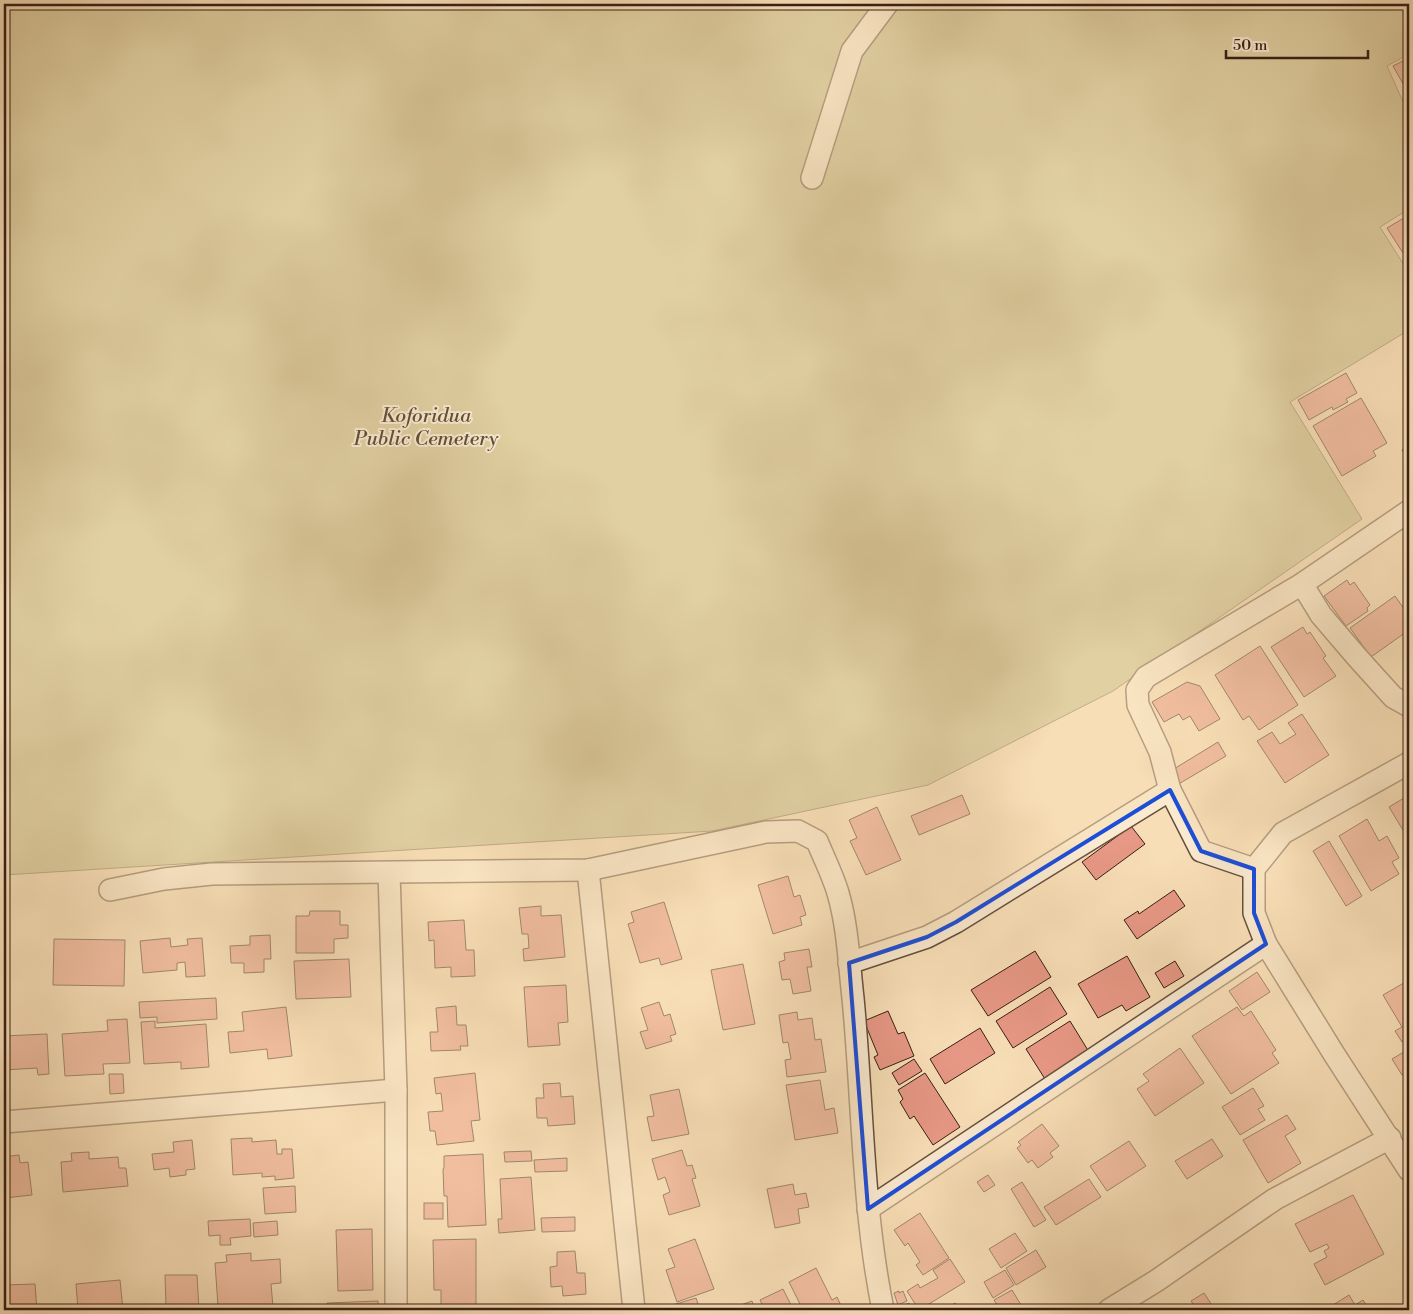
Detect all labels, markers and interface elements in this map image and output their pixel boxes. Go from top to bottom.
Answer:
scale bar [1226,28,1368,60]
text: 50 m [1233,36,1267,55]
park label: Koforidua Public Cemetery [353,404,499,452]

